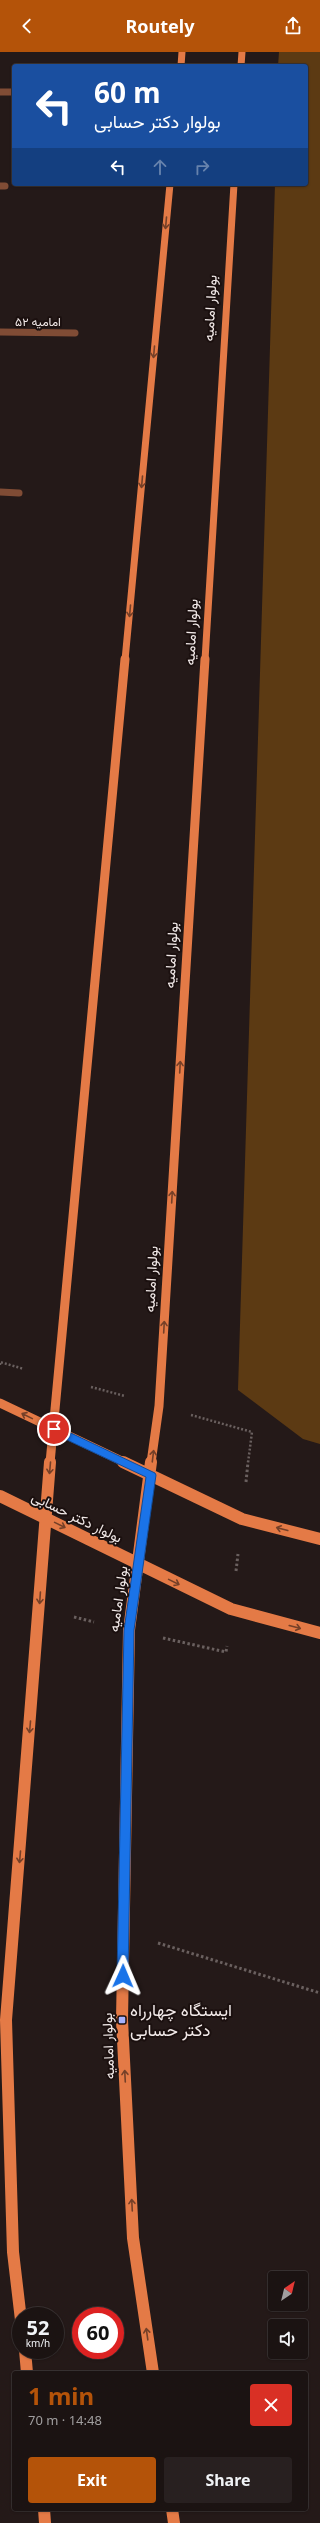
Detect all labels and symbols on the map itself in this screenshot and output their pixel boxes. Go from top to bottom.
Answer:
one-way arrow [162,216,170,229]
street label: بولوار امامیه [198,274,221,342]
street label: امامیه ۵۲ [15,313,61,330]
one-way arrow [151,345,158,358]
one-way arrow [139,475,146,488]
street label: بولوار امامیه [179,598,202,666]
one-way arrow [127,604,134,617]
street label: بولوار امامیه [159,921,182,989]
one-way arrow [177,1061,184,1074]
one-way arrow [169,1191,176,1204]
street label: بولوار امامیه [139,1245,162,1313]
one-way arrow [161,1321,168,1334]
one-way arrow [21,1412,33,1419]
pin [37,1412,71,1446]
one-way arrow [150,1450,157,1463]
one-way arrow [47,1461,54,1474]
street label: بولوار دکتر حسابی [29,1486,126,1547]
one-way arrow [54,1522,66,1530]
one-way arrow [276,1525,289,1532]
street label: بولوار امامیه [103,1565,132,1633]
one-way arrow [168,1578,180,1586]
one-way arrow [37,1591,44,1604]
one-way arrow [289,1623,302,1631]
one-way arrow [26,1720,34,1733]
one-way arrow [16,1850,23,1863]
position arrow [102,1955,144,1997]
place label: ایستگاه چهارراه دکتر حسابی [130,1998,232,2041]
street label: بولوار امامیه [97,2012,118,2080]
marker: ایستگاه چهارراه دکتر حسابی [117,2015,127,2025]
one-way arrow [121,2070,128,2083]
one-way arrow [128,2199,135,2212]
north arrow [268,2271,308,2311]
speed limit sign: 60 [72,2307,124,2359]
one-way arrow [143,2328,151,2341]

